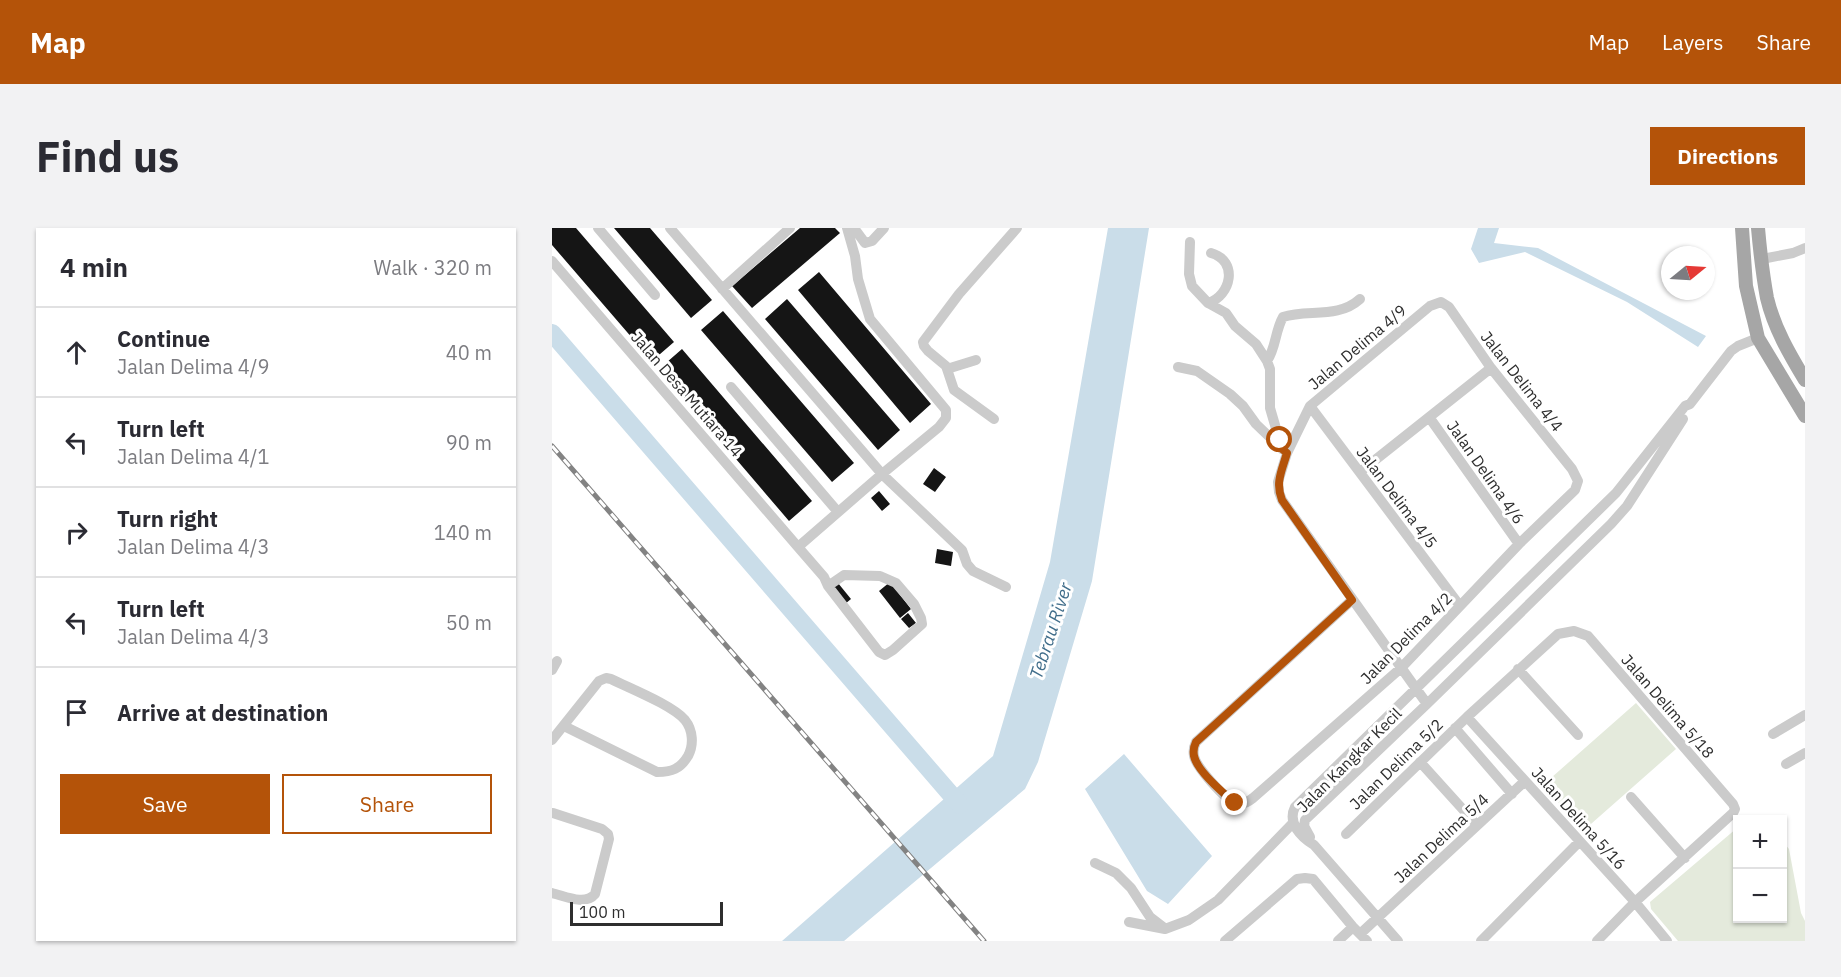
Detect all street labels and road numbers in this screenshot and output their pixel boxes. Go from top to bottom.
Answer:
street label: Jalan Delima 4/9 [1304,300,1410,394]
street label: Jalan Desa Mutiara 14 [627,327,747,461]
street label: Jalan Delima 4/4 [1477,327,1567,435]
street label: Jalan Delima 4/6 [1443,416,1529,528]
street label: Jalan Delima 4/5 [1352,442,1442,552]
street label: Jalan Delima 4/2 [1356,588,1456,688]
street label: Jalan Delima 5/18 [1617,650,1719,762]
street label: Jalan Kangkar Kecil [1292,703,1406,817]
street label: Jalan Delima 5/2 [1345,714,1447,814]
street label: Jalan Delima 5/16 [1528,762,1630,874]
street label: Jalan Delima 5/4 [1390,789,1492,887]

